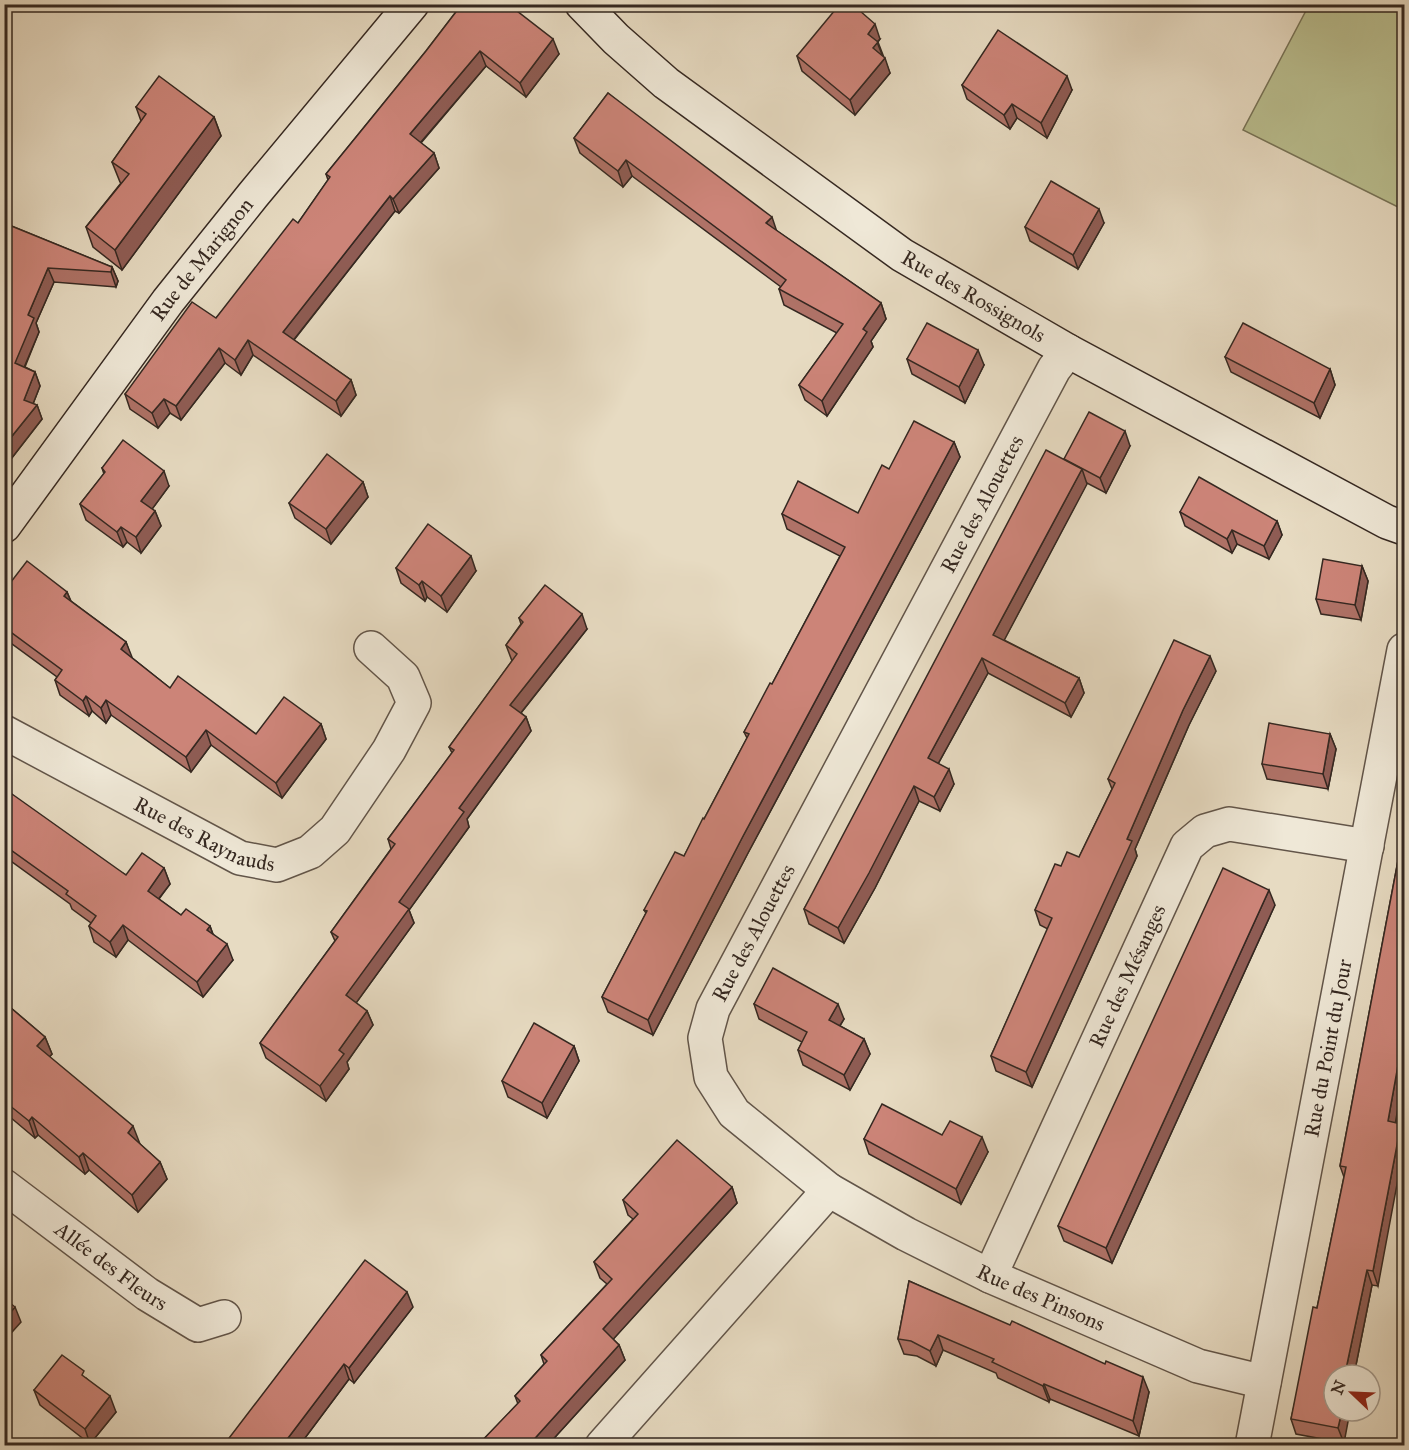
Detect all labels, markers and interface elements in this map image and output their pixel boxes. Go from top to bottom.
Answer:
street label: Rue de Marignon [145,192,259,326]
street label: Rue des Rossignols [897,244,1050,348]
street label: Rue des Alouettes [935,431,1029,577]
street label: Rue des Raynauds [130,791,277,877]
street label: Rue des Alouettes [706,860,801,1006]
street label: Rue des Mésanges [1083,900,1172,1052]
street label: Rue du Point du Jour [1298,957,1358,1139]
street label: Allée des Fleurs [49,1215,172,1316]
street label: Rue des Pinsons [972,1258,1109,1337]
north arrow [1322,1363,1382,1423]
text: N [1327,1377,1350,1397]

